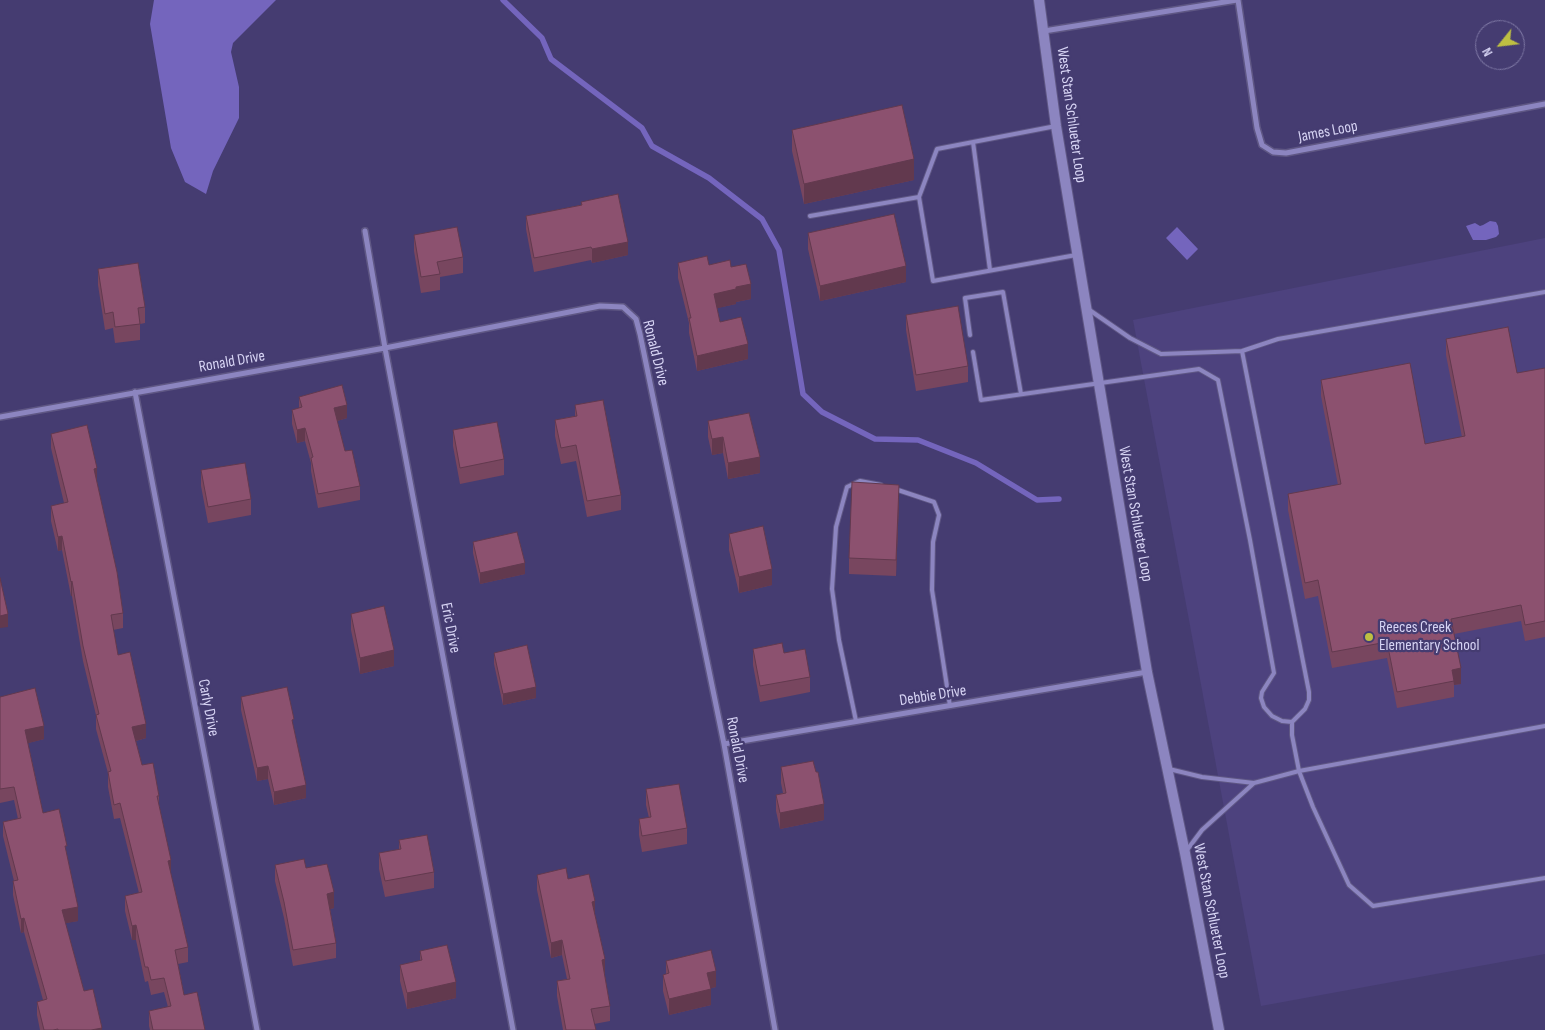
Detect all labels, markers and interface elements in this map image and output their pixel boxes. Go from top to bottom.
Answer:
north arrow [1475,20,1525,70]
text: N [1478,45,1497,59]
street label: West Stan Schlueter Loop [1052,46,1090,184]
street label: James Loop [1297,117,1359,147]
street label: Ronald Drive [638,318,672,388]
street label: Ronald Drive [197,347,267,377]
street label: West Stan Schlueter Loop [1114,445,1156,583]
street label: Eric Drive [436,601,464,655]
place label: Reeces Creek Elementary School [1379,618,1479,656]
marker: Reeces Creek Elementary School [1363,631,1375,643]
street label: Carly Drive [193,678,223,738]
street label: Debbie Drive [898,681,968,711]
street label: Ronald Drive [721,715,753,785]
street label: West Stan Schlueter Loop [1189,842,1233,980]

